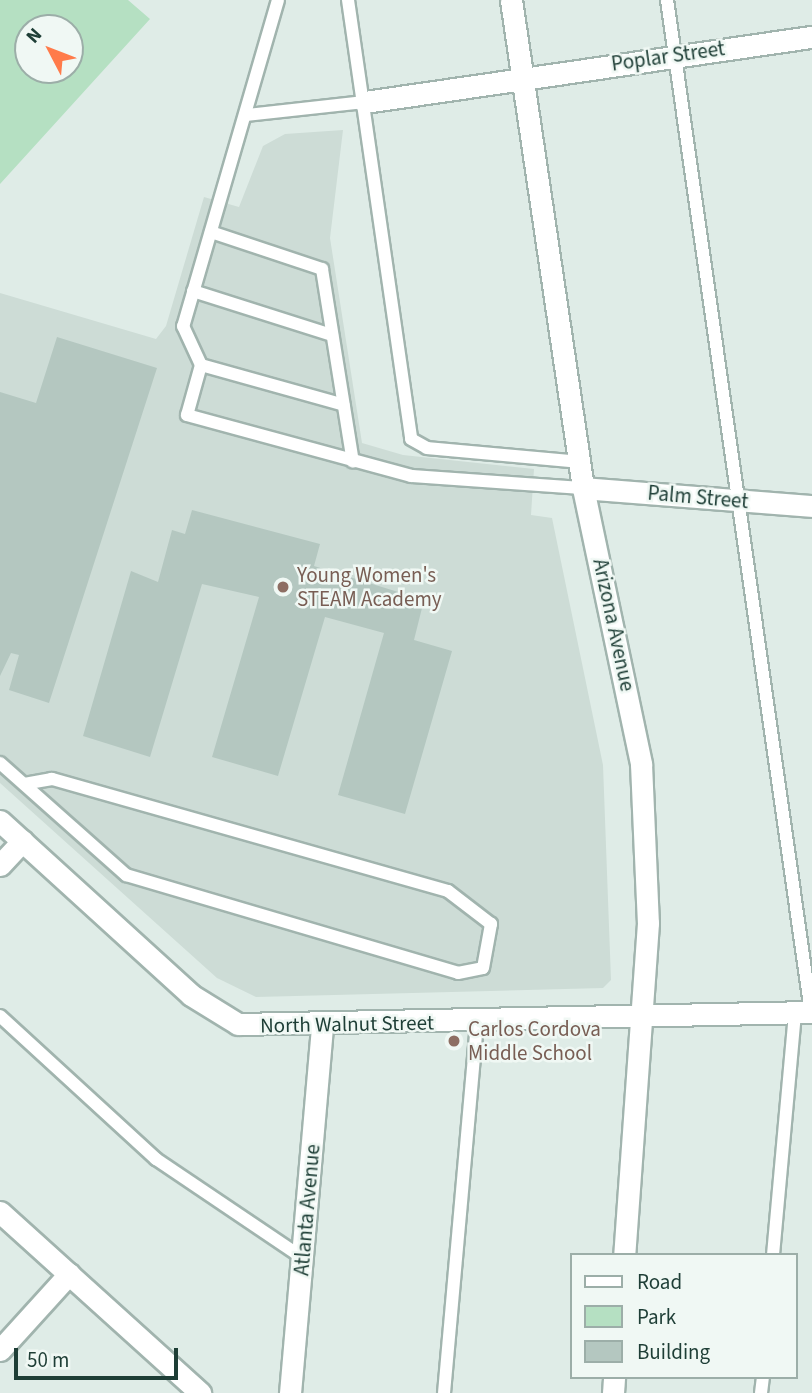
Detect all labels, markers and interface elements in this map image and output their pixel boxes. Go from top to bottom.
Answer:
north arrow [14,14,84,84]
text: N [20,22,49,50]
street label: Poplar Street [610,36,726,76]
street label: Palm Street [647,480,749,514]
street label: Arizona Avenue [588,556,640,694]
place label: Young Women's STEAM Academy [297,562,442,612]
marker: Young Women's STEAM Academy [275,579,291,595]
street label: North Walnut Street [260,1010,434,1038]
place label: Carlos Cordova Middle School [468,1016,601,1066]
marker: Carlos Cordova Middle School [446,1033,462,1049]
street label: Atlanta Avenue [289,1143,325,1277]
legend [570,1253,798,1379]
text: Road [637,1267,682,1297]
text: Park [637,1302,676,1332]
scale bar [18,1334,182,1378]
text: Building [637,1337,710,1367]
text: 50 m [27,1345,69,1375]

